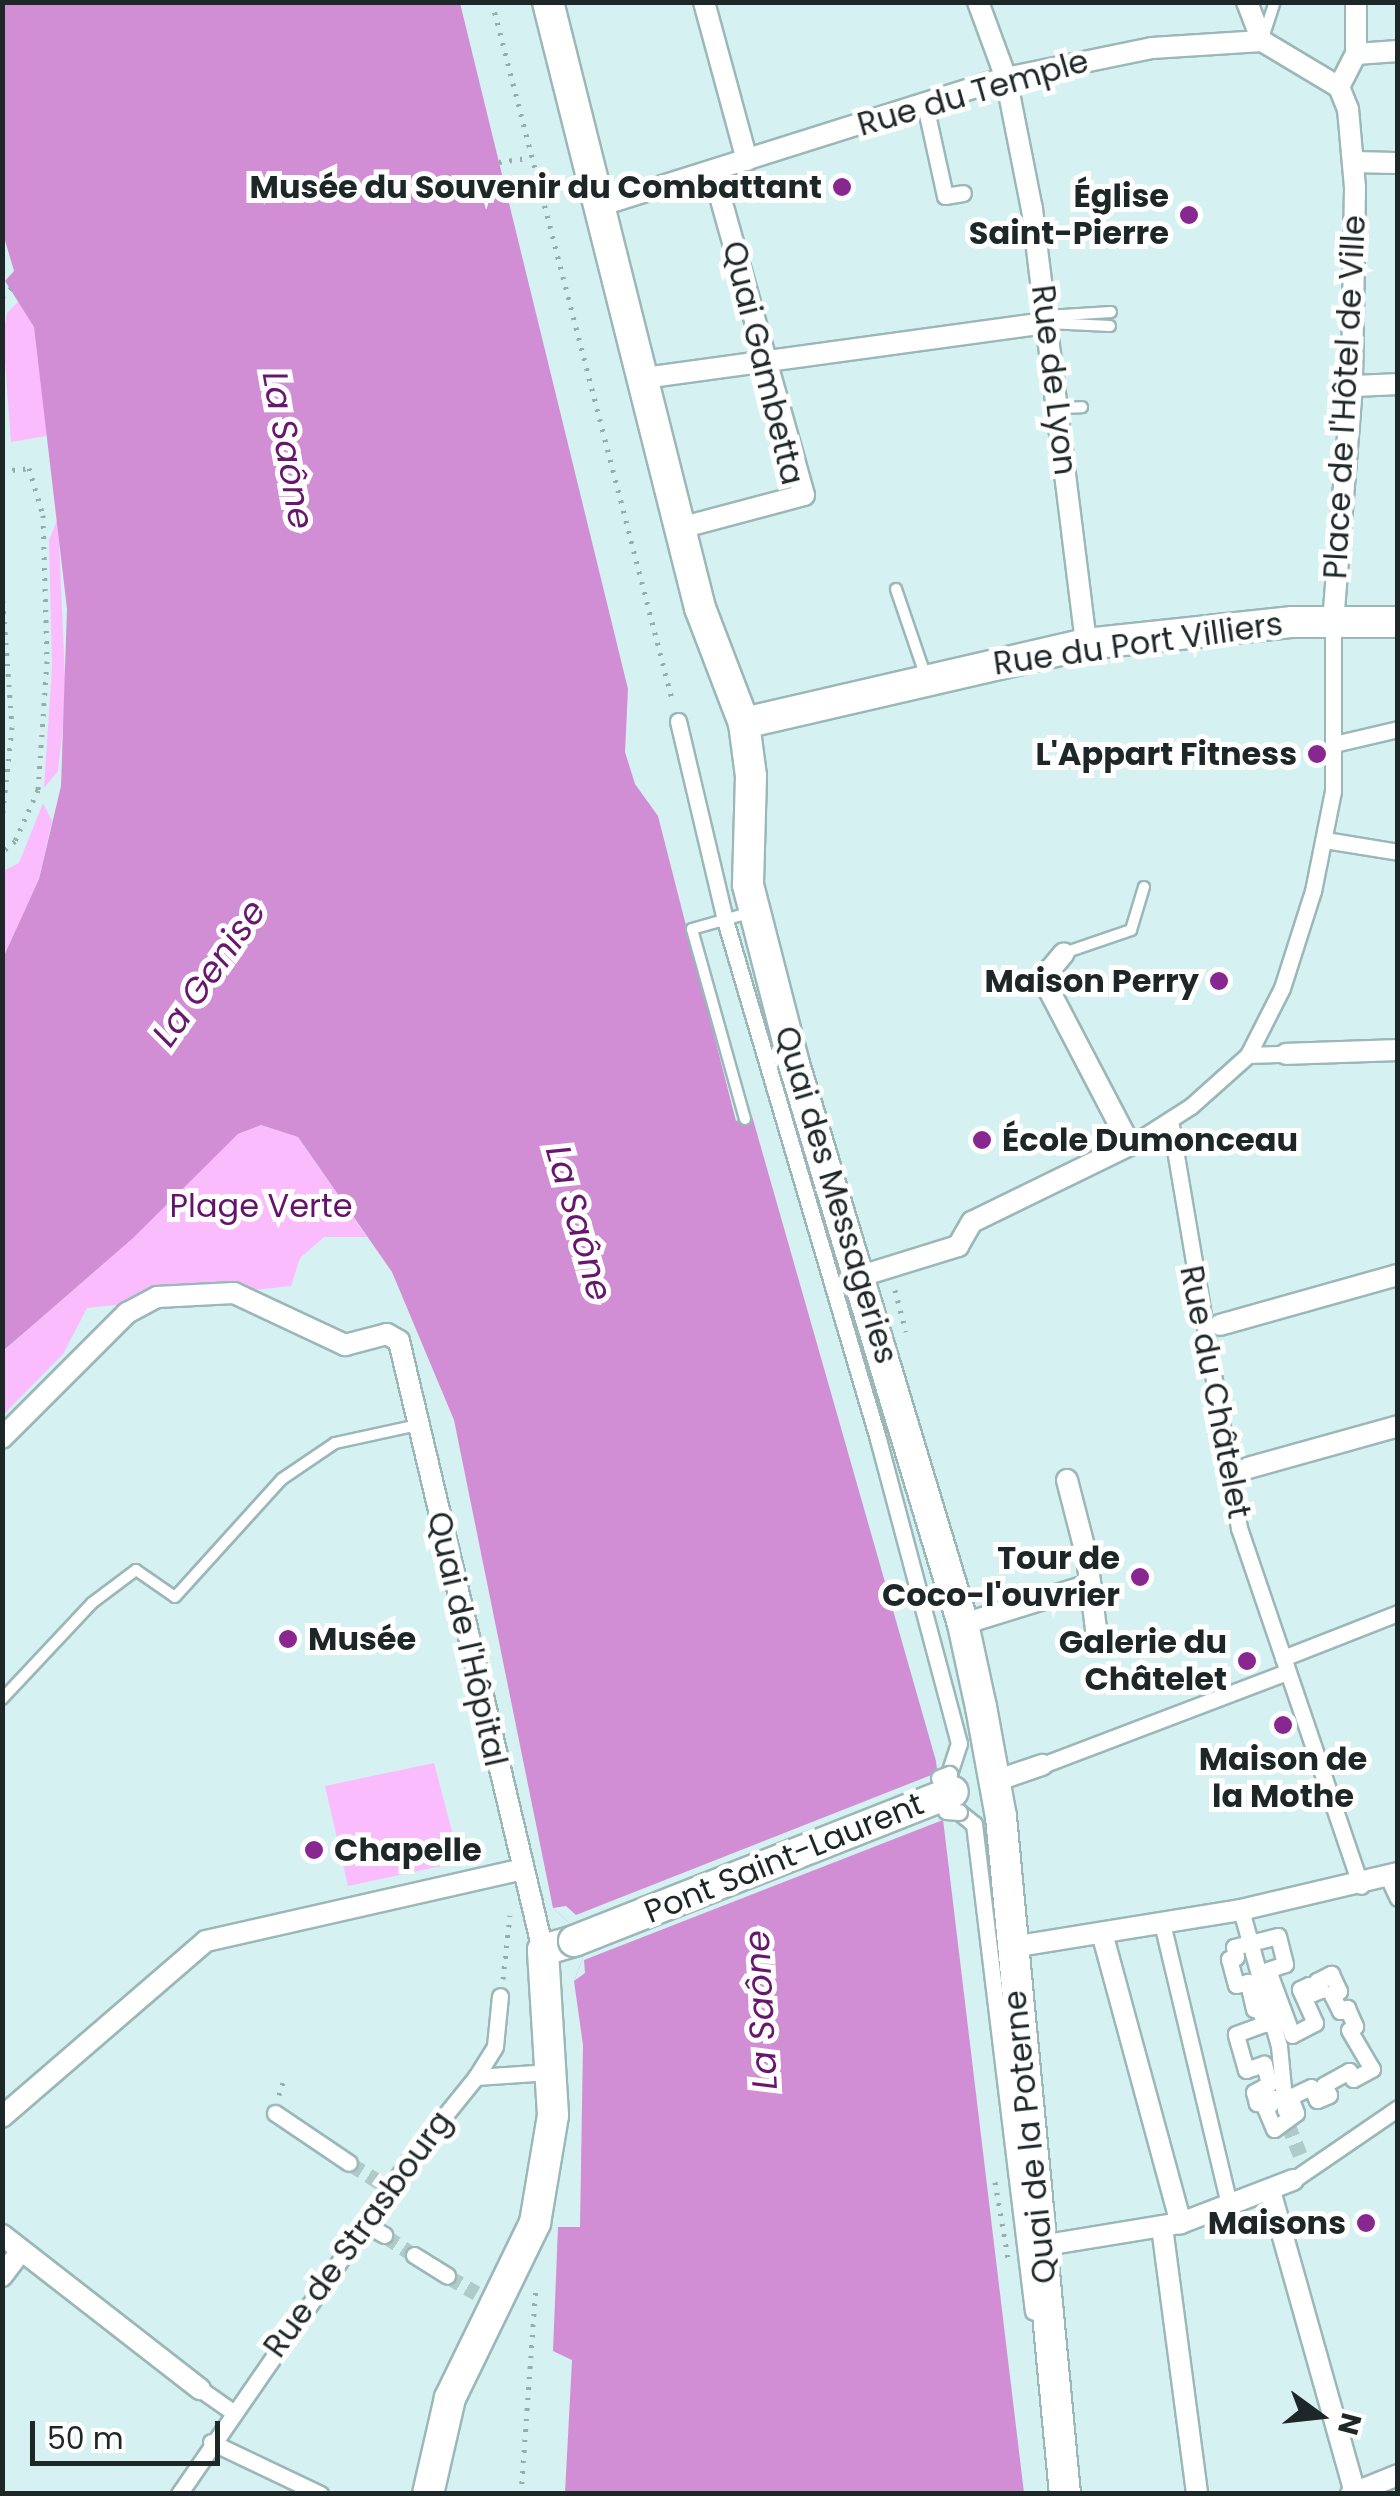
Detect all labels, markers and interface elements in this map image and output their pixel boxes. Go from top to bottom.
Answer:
street label: Rue du Temple [853,42,1093,144]
place label: Musée du Souvenir du Combattant [250,168,822,206]
marker: Musée du Souvenir du Combattant [831,176,853,198]
place label: Église Saint-Pierre [969,178,1169,253]
marker: Église Saint-Pierre [1178,204,1200,226]
street label: Place de l'Hôtel de Ville [1316,214,1374,580]
street label: Quai Gambetta [714,237,812,489]
street label: Rue de Lyon [1023,283,1085,477]
water label: La Saône [253,368,323,532]
street label: Rue du Port Villiers [991,605,1285,683]
place label: L'Appart Fitness [1035,735,1297,773]
marker: L'Appart Fitness [1306,743,1328,765]
water label: La Genise [143,892,275,1054]
place label: Maison Perry [985,962,1199,1000]
marker: Maison Perry [1208,970,1230,992]
street label: Quai des Messageries [766,1022,906,1368]
place label: École Dumonceau [1002,1121,1298,1159]
marker: École Dumonceau [971,1129,993,1151]
water label: La Saône [537,1140,621,1306]
park label: Plage Verte [170,1187,352,1225]
street label: Rue du Châtelet [1172,1262,1258,1522]
street label: Quai de l'Hôpital [419,1508,515,1770]
place label: Tour de Coco-l'ouvrier [882,1540,1120,1615]
marker: Tour de Coco-l'ouvrier [1129,1566,1151,1588]
place label: Musée [308,1620,416,1658]
place label: Galerie du Châtelet [1059,1624,1227,1699]
marker: Musée [277,1628,299,1650]
marker: Galerie du Châtelet [1236,1650,1258,1672]
marker: Maison de la Mothe [1272,1714,1294,1736]
place label: Maison de la Mothe [1199,1741,1367,1816]
street label: Pont Saint-Laurent [639,1784,929,1932]
place label: Chapelle [334,1831,482,1869]
marker: Chapelle [303,1839,325,1861]
water label: La Saône [736,1929,786,2091]
street label: Quai de la Poterne [996,1989,1064,2285]
street label: Rue de Strasbourg [256,2103,460,2365]
place label: Maisons [1208,2204,1346,2242]
marker: Maisons [1355,2212,1377,2234]
north arrow [1270,2366,1370,2466]
scale bar [35,2401,225,2463]
text: N [1328,2409,1371,2439]
text: 50 m [47,2417,124,2460]

